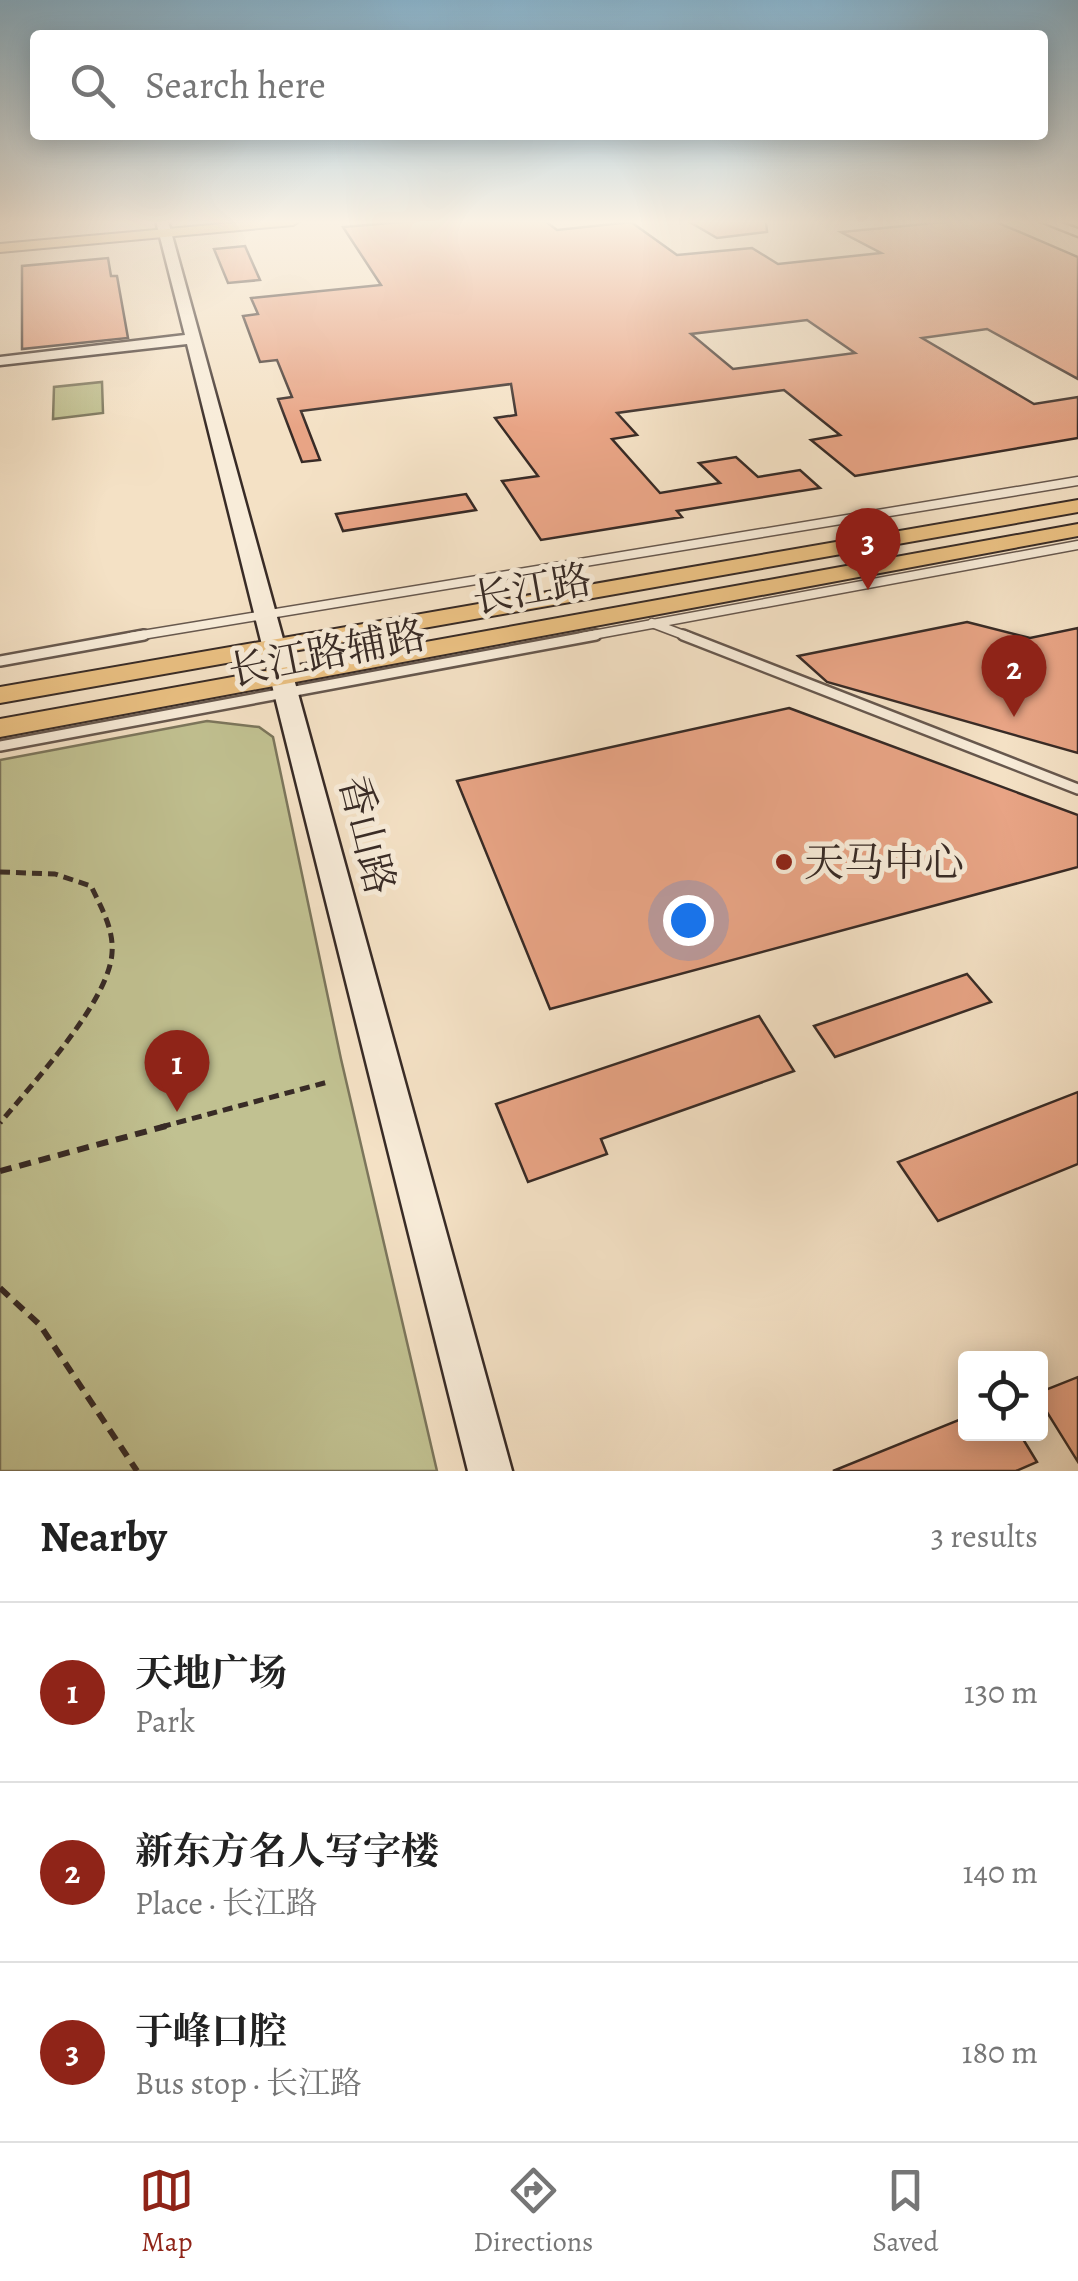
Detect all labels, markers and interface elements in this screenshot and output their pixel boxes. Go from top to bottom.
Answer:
search box [30,30,1048,140]
icon: search [65,58,120,113]
text: Search here [145,59,326,111]
pin: 3 [836,508,900,590]
street label: 长江路 [468,551,596,627]
street label: 长江路辅路 [224,607,430,699]
pin: 2 [982,634,1046,717]
street label: 香山路 [326,770,408,900]
place label: 天马中心 [804,835,964,890]
marker: 天马中心 [773,851,795,873]
your location [663,895,714,946]
pin: 1 [144,1030,210,1112]
map controls [958,1351,1048,1441]
button: locate [958,1351,1048,1441]
text: Nearby [40,1508,167,1565]
text: 3 results [931,1514,1038,1558]
text: 天地广场 [135,1647,287,1699]
text: 1 [67,1670,78,1714]
text: 130 m [964,1670,1038,1714]
text: Park [135,1699,195,1743]
text: 新东方名人写字楼 [135,1825,439,1877]
text: 2 [65,1850,80,1894]
text: 140 m [963,1850,1038,1894]
text: Place · 长江路 [135,1881,318,1925]
text: 于峰口腔 [135,2005,287,2057]
text: 3 [66,2030,79,2074]
text: 180 m [962,2030,1038,2074]
text: Bus stop · 长江路 [135,2061,362,2105]
tab: Map [139,2163,194,2261]
tab: Directions [473,2163,593,2261]
tab: Saved [872,2163,939,2261]

